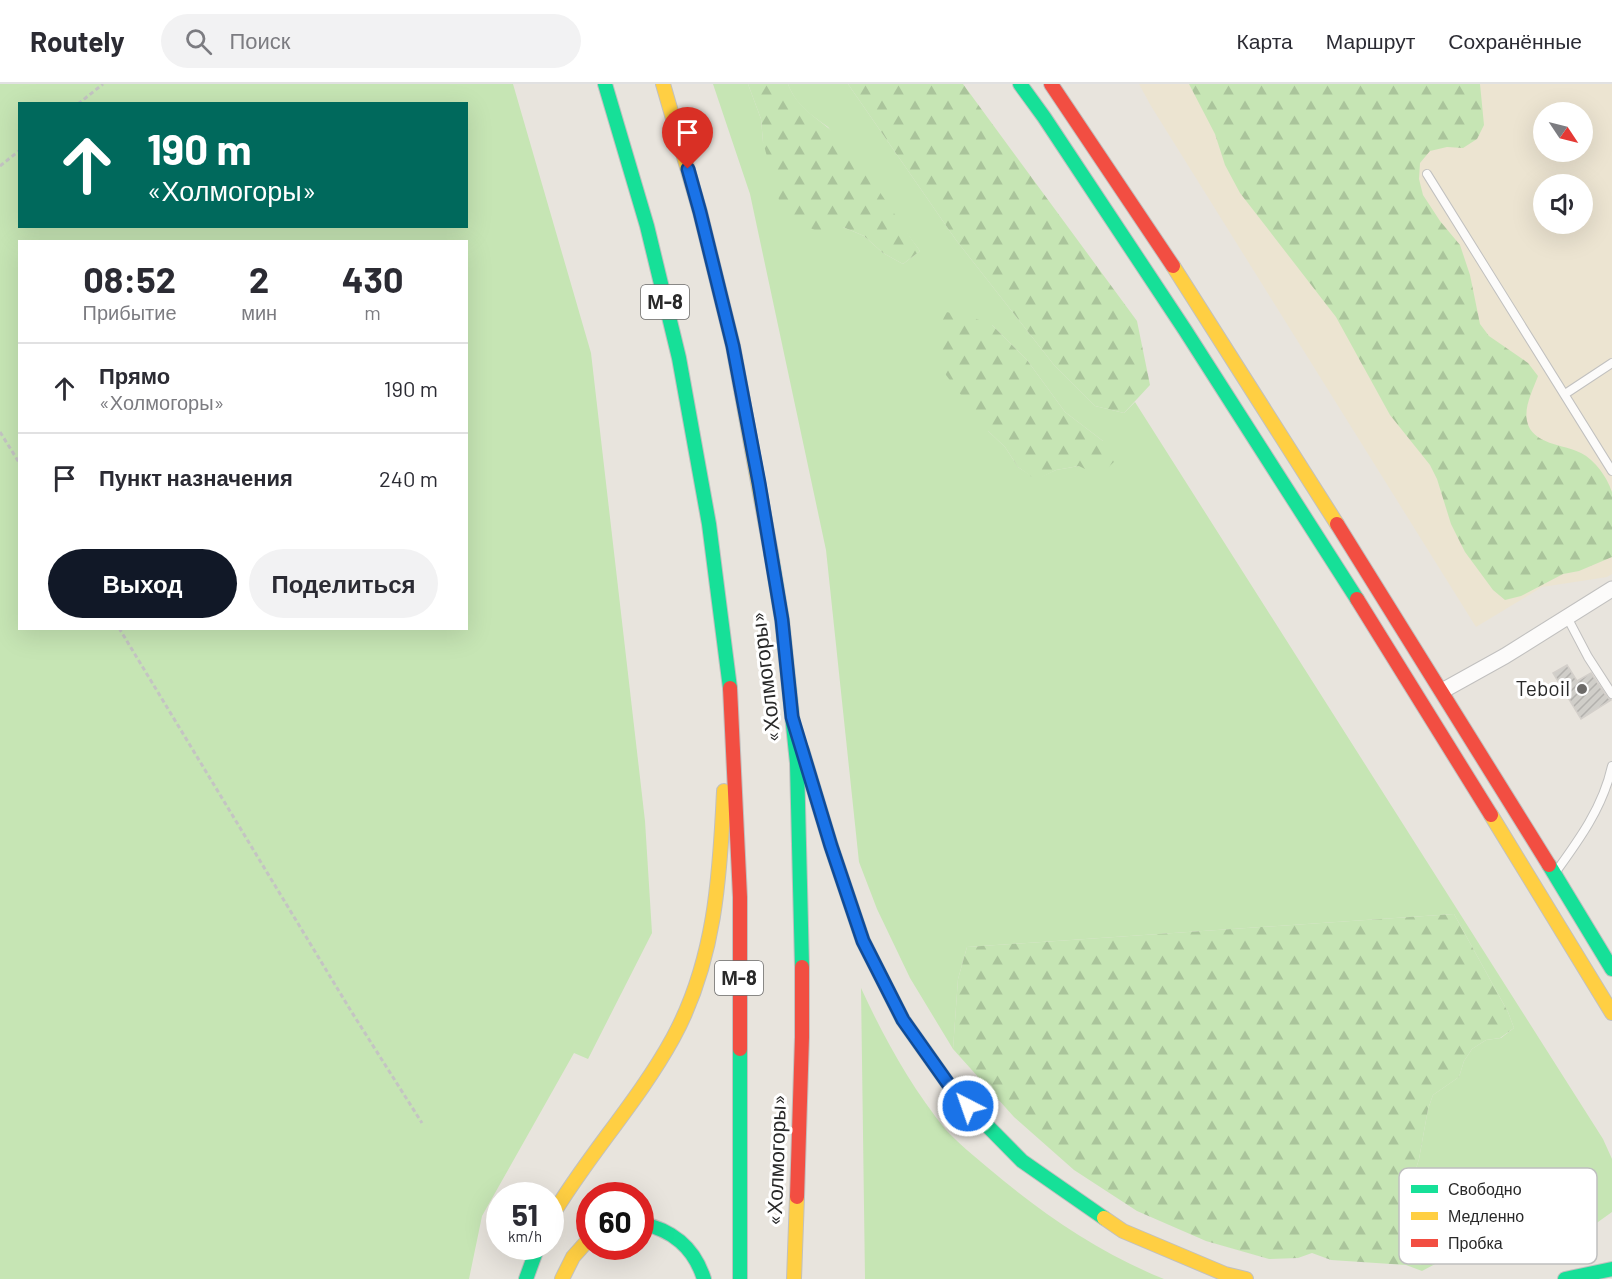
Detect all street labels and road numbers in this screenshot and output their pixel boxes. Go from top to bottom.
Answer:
road number: М-8 [641,285,689,319]
street label: «Холмогоры» [744,610,785,744]
road number: М-8 [715,961,763,995]
street label: «Холмогоры» [761,1094,790,1226]

